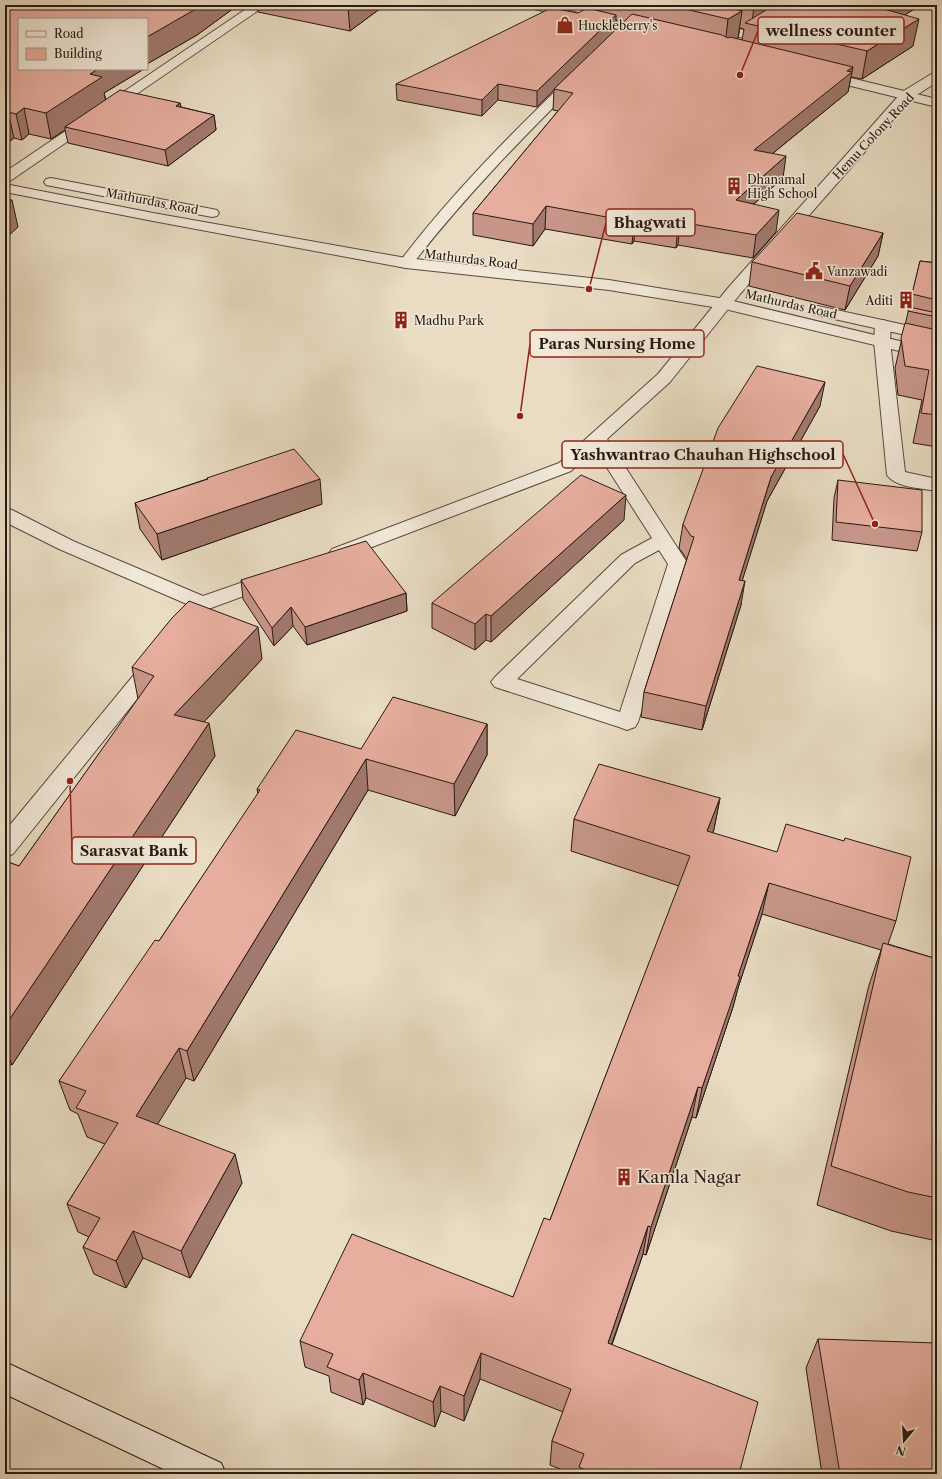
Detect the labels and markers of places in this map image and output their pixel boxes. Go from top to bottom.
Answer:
shop icon: Huckleberry's [555,15,575,35]
callout: wellness counter [758,17,904,44]
place label: Huckleberry's [578,18,657,33]
place label: Dhanamal High School [747,172,818,201]
building icon: Dhanamal High School [724,176,744,196]
callout: Bhagwati [606,209,695,236]
public building icon: Vanzawadi [804,261,824,281]
place label: Vanzawadi [826,264,888,279]
building icon: Aditi [896,290,916,310]
place label: Aditi [864,293,893,308]
building icon: Madhu Park [391,310,411,330]
place label: Madhu Park [414,313,485,328]
callout: Paras Nursing Home [530,330,704,357]
callout: Yashwantrao Chauhan Highschool [562,441,843,468]
callout: Sarasvat Bank [72,837,196,864]
building icon: Kamla Nagar [614,1167,634,1187]
place label: Kamla Nagar [637,1167,741,1187]

